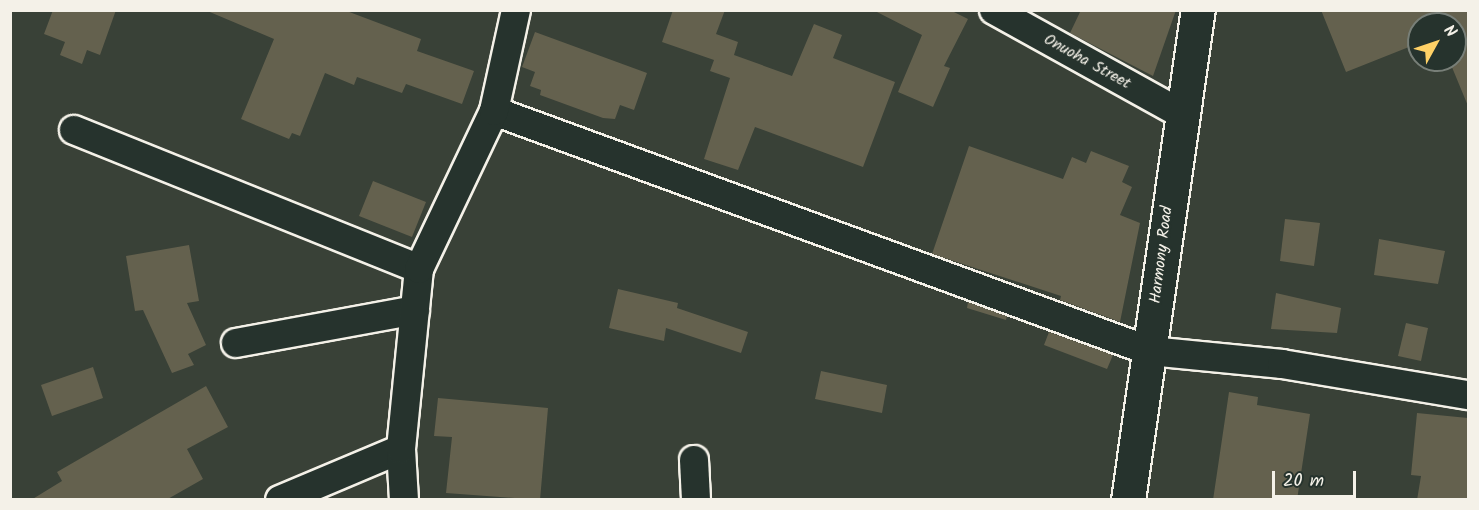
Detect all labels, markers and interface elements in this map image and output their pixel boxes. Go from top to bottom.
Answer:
north arrow [1407,12,1467,72]
text: N [1437,19,1462,43]
street label: Onuoha Street [1040,30,1134,94]
street label: Harmony Road [1146,205,1178,305]
scale bar [1275,459,1359,497]
text: 20 m [1283,467,1324,496]

